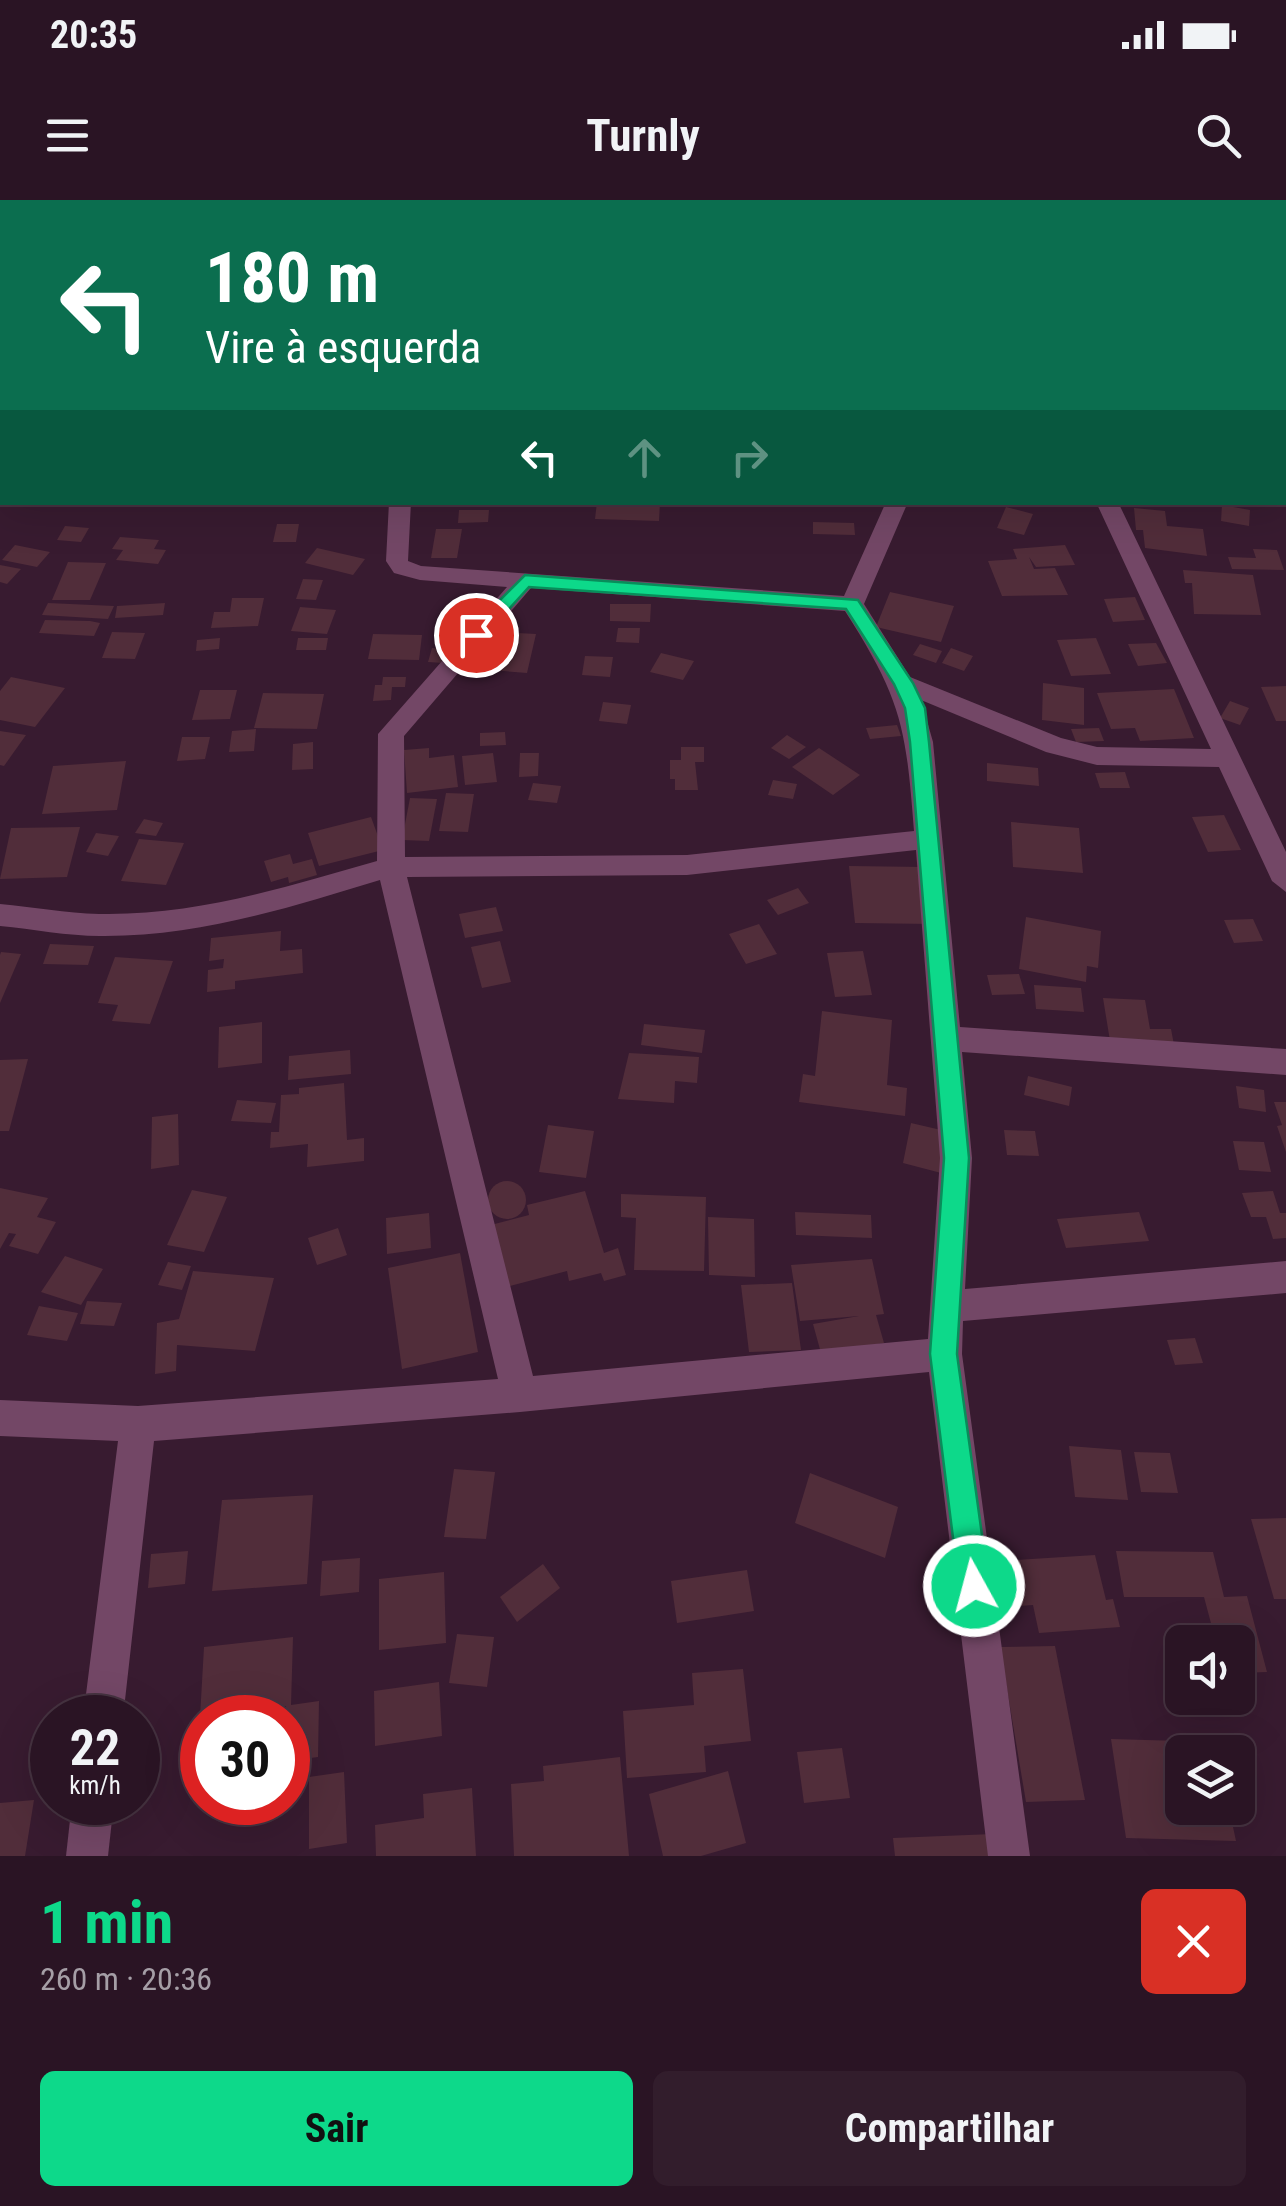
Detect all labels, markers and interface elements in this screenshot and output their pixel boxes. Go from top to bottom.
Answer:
text: 20:35 [50,13,137,57]
icon: menu [40,108,95,163]
icon: search [1191,108,1246,163]
text: Turnly [586,109,700,162]
text: 180 m [205,237,379,319]
icon: left [40,240,170,370]
text: Vire à esquerda [205,321,481,374]
icon: left [512,430,567,485]
icon: ahead [617,430,672,485]
icon: right [722,430,777,485]
pin [434,593,519,678]
icon: arrive [449,608,504,663]
position arrow [922,1534,1026,1638]
map controls [1165,1625,1255,1825]
button: sound [1165,1625,1255,1715]
speed limit sign: 30 [180,1695,310,1825]
text: 22 [70,1719,120,1777]
button: layers [1165,1735,1255,1825]
text: km/h [69,1771,121,1800]
text: 1 min [40,1887,173,1958]
button: close [1141,1889,1246,1994]
text: 260 m · 20:36 [40,1960,212,1998]
button: Sair [40,2071,633,2186]
button: Compartilhar [653,2071,1246,2186]

